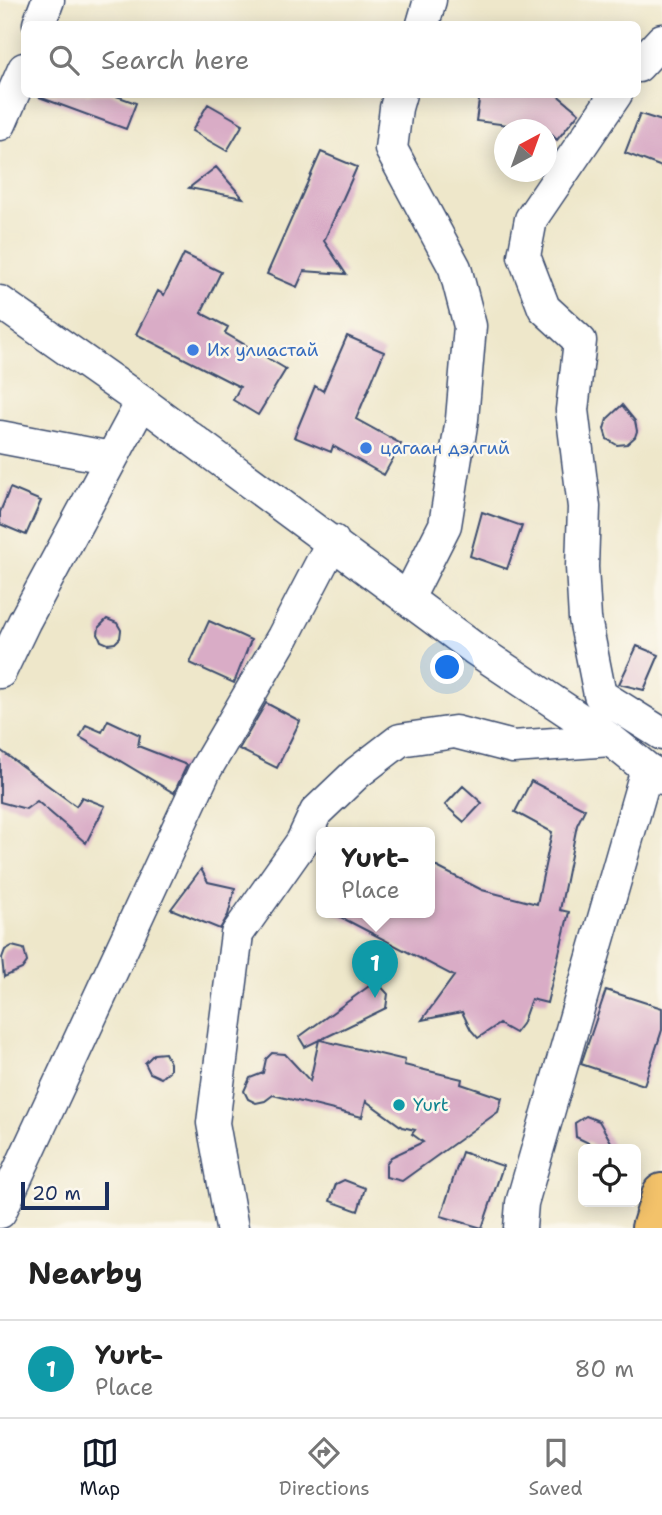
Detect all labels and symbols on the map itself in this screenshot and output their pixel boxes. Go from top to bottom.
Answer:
north arrow [494,119,557,182]
place label: Их улиастай [207,338,319,362]
marker: Их улиастай [185,342,201,358]
place label: цагаан дэлгий [380,436,510,460]
marker: цагаан дэлгий [358,440,374,456]
your location [430,650,464,684]
pin: 1 [352,940,398,998]
place label: Yurt [413,1093,449,1117]
marker: Yurt [391,1097,407,1113]
scale bar [21,1179,108,1211]

